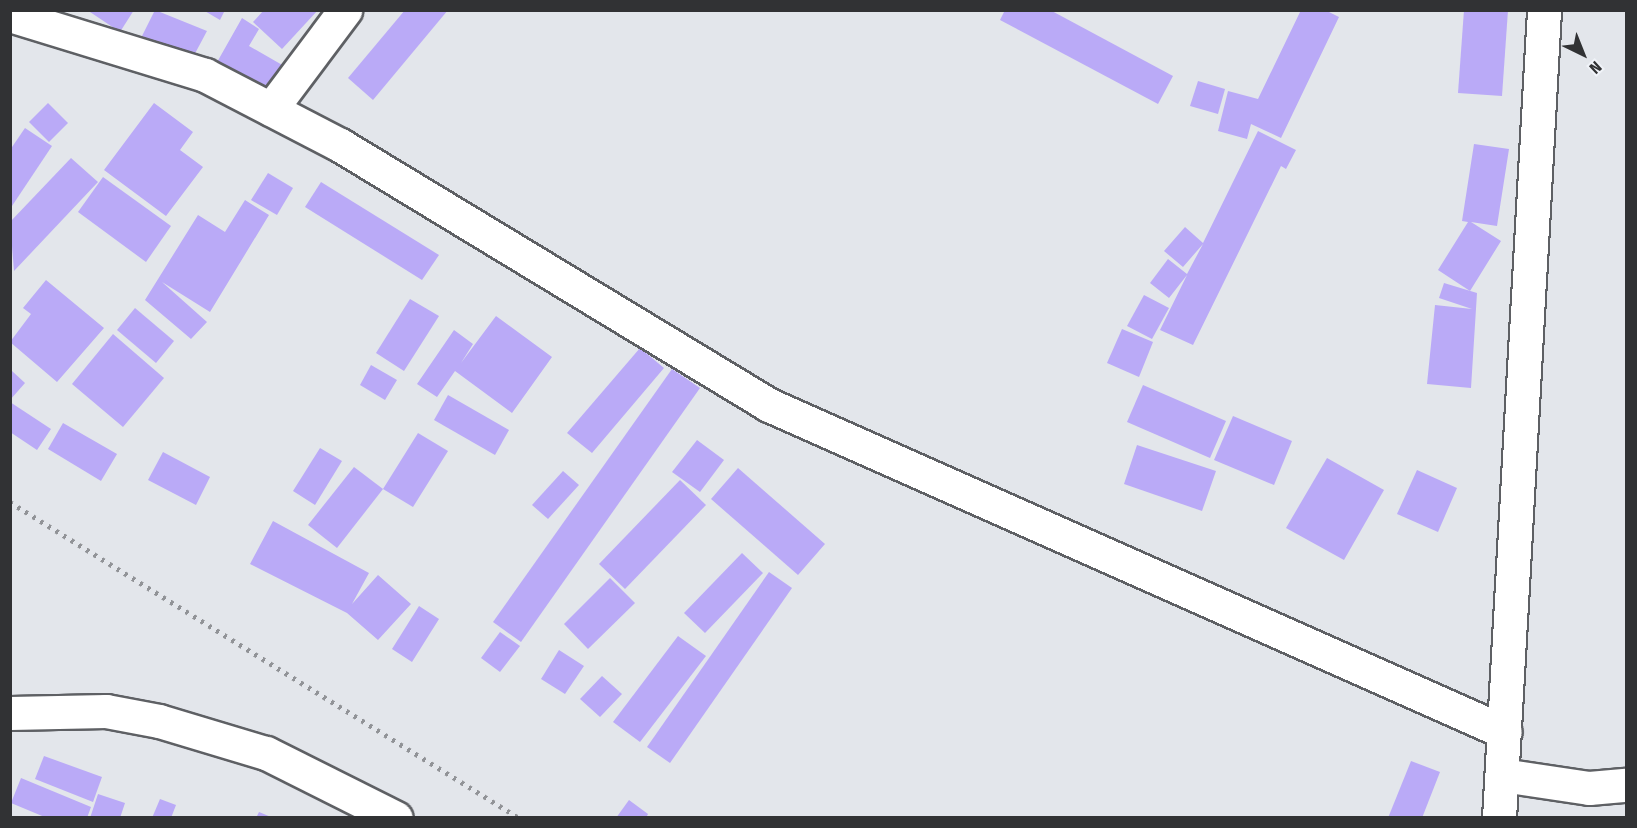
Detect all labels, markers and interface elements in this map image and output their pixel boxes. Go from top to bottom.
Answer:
north arrow [1553,24,1613,84]
text: N [1586,57,1606,78]

